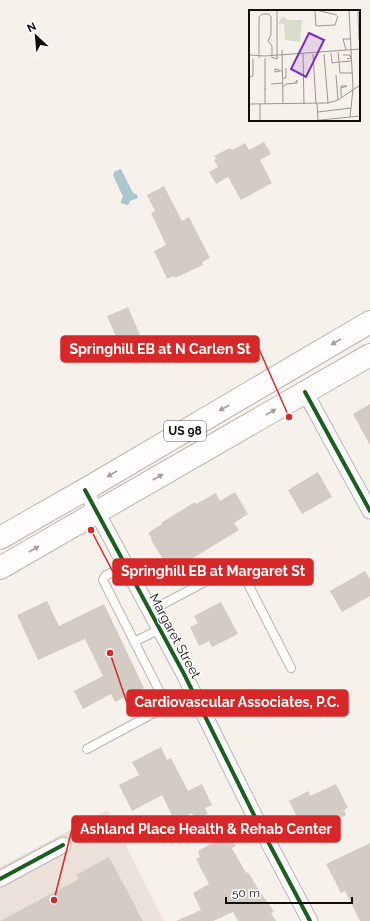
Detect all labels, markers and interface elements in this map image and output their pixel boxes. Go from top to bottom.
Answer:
inset map [249,10,360,121]
north arrow [16,16,56,56]
text: N [25,20,38,35]
callout: Springhill EB at N Carlen St [61,336,259,362]
one-way arrow [330,339,342,346]
text: Springhill EB at N Carlen St [69,341,251,357]
one-way arrow [218,405,230,412]
one-way arrow [265,408,277,415]
road number: US 98 [164,421,206,441]
one-way arrow [106,470,118,477]
one-way arrow [153,473,164,480]
one-way arrow [28,545,40,552]
callout: Springhill EB at Margaret St [113,559,313,585]
text: Springhill EB at Margaret St [121,563,306,579]
street label: Margaret Street [146,591,204,681]
callout: Cardiovascular Associates, P.C. [127,690,348,716]
text: Cardiovascular Associates, P.C. [134,694,340,710]
callout: Ashland Place Health & Rehab Center [72,816,340,842]
text: Ashland Place Health & Rehab Center [80,821,333,837]
scale bar [226,879,352,905]
text: 50 m [232,886,260,900]

